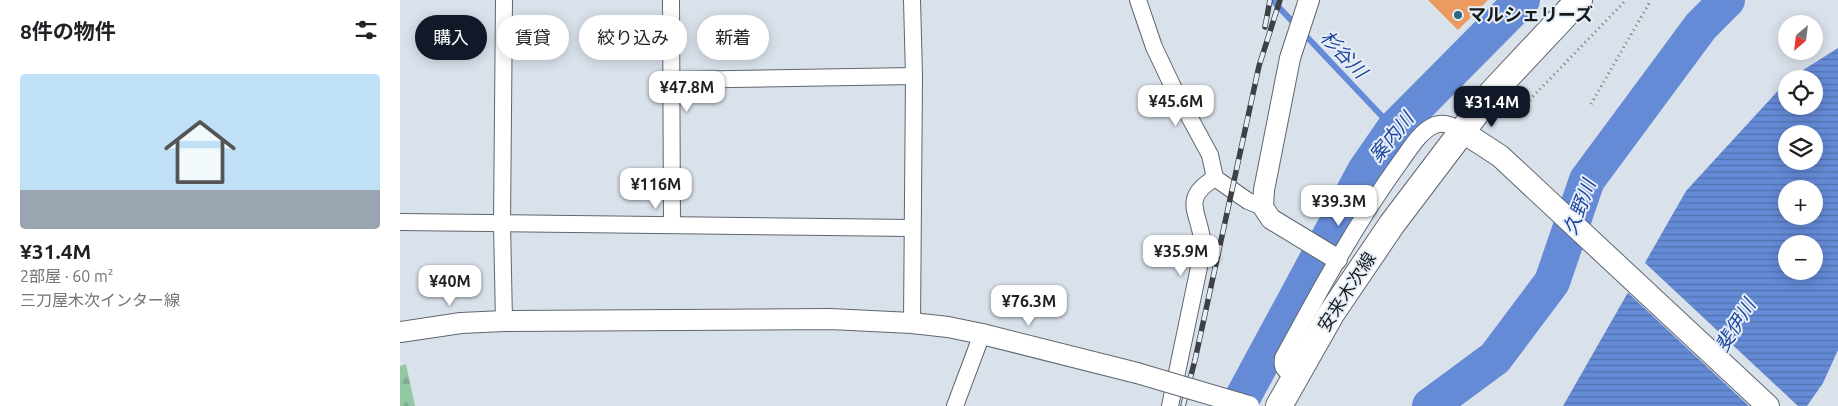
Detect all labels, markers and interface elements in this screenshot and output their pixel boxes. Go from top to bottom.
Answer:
place label: マルシェリーズ [1468,4,1593,24]
marker: マルシェリーズ [1452,9,1464,21]
chip: 購入 [415,15,487,60]
chip: 賃貸 [497,15,569,60]
chip: 絞り込み [579,15,687,60]
chip: 新着 [697,15,769,60]
north arrow [1778,15,1822,60]
map controls [1778,15,1823,280]
icon: filters [352,16,380,44]
text: 8件の物件 [20,19,116,43]
water label: 杉谷川 [1316,26,1373,84]
pin: ¥47.8M [646,70,728,113]
button: locate [1778,70,1823,115]
text: ¥47.8M [660,78,714,96]
pin: ¥45.6M [1135,84,1217,127]
pin: ¥31.4M [1451,86,1533,128]
text: ¥45.6M [1149,92,1203,110]
text: ¥31.4M [1465,93,1519,111]
water label: 案内川 [1365,106,1419,166]
icon: home [155,107,245,197]
button: layers [1778,125,1823,170]
pin: ¥116M [621,168,691,210]
text: ¥116M [631,175,681,193]
water label: 久野川 [1559,175,1600,238]
button: + [1778,180,1823,225]
pin: ¥39.3M [1298,184,1380,227]
text: ¥39.3M [1312,192,1366,210]
pin: ¥35.9M [1140,234,1222,277]
button: − [1778,235,1823,280]
text: ¥31.4M [20,239,91,263]
text: ¥35.9M [1154,242,1208,260]
street label: 安来木次線 [1313,248,1379,335]
pin: ¥40M [420,264,480,307]
text: 2部屋 · 60 m² [20,267,114,285]
text: ¥40M [429,272,471,290]
pin: ¥76.3M [988,284,1070,327]
text: 三刀屋木次インター線 [20,291,180,309]
text: ¥76.3M [1002,292,1056,310]
water label: 斐伊川 [1711,293,1760,355]

